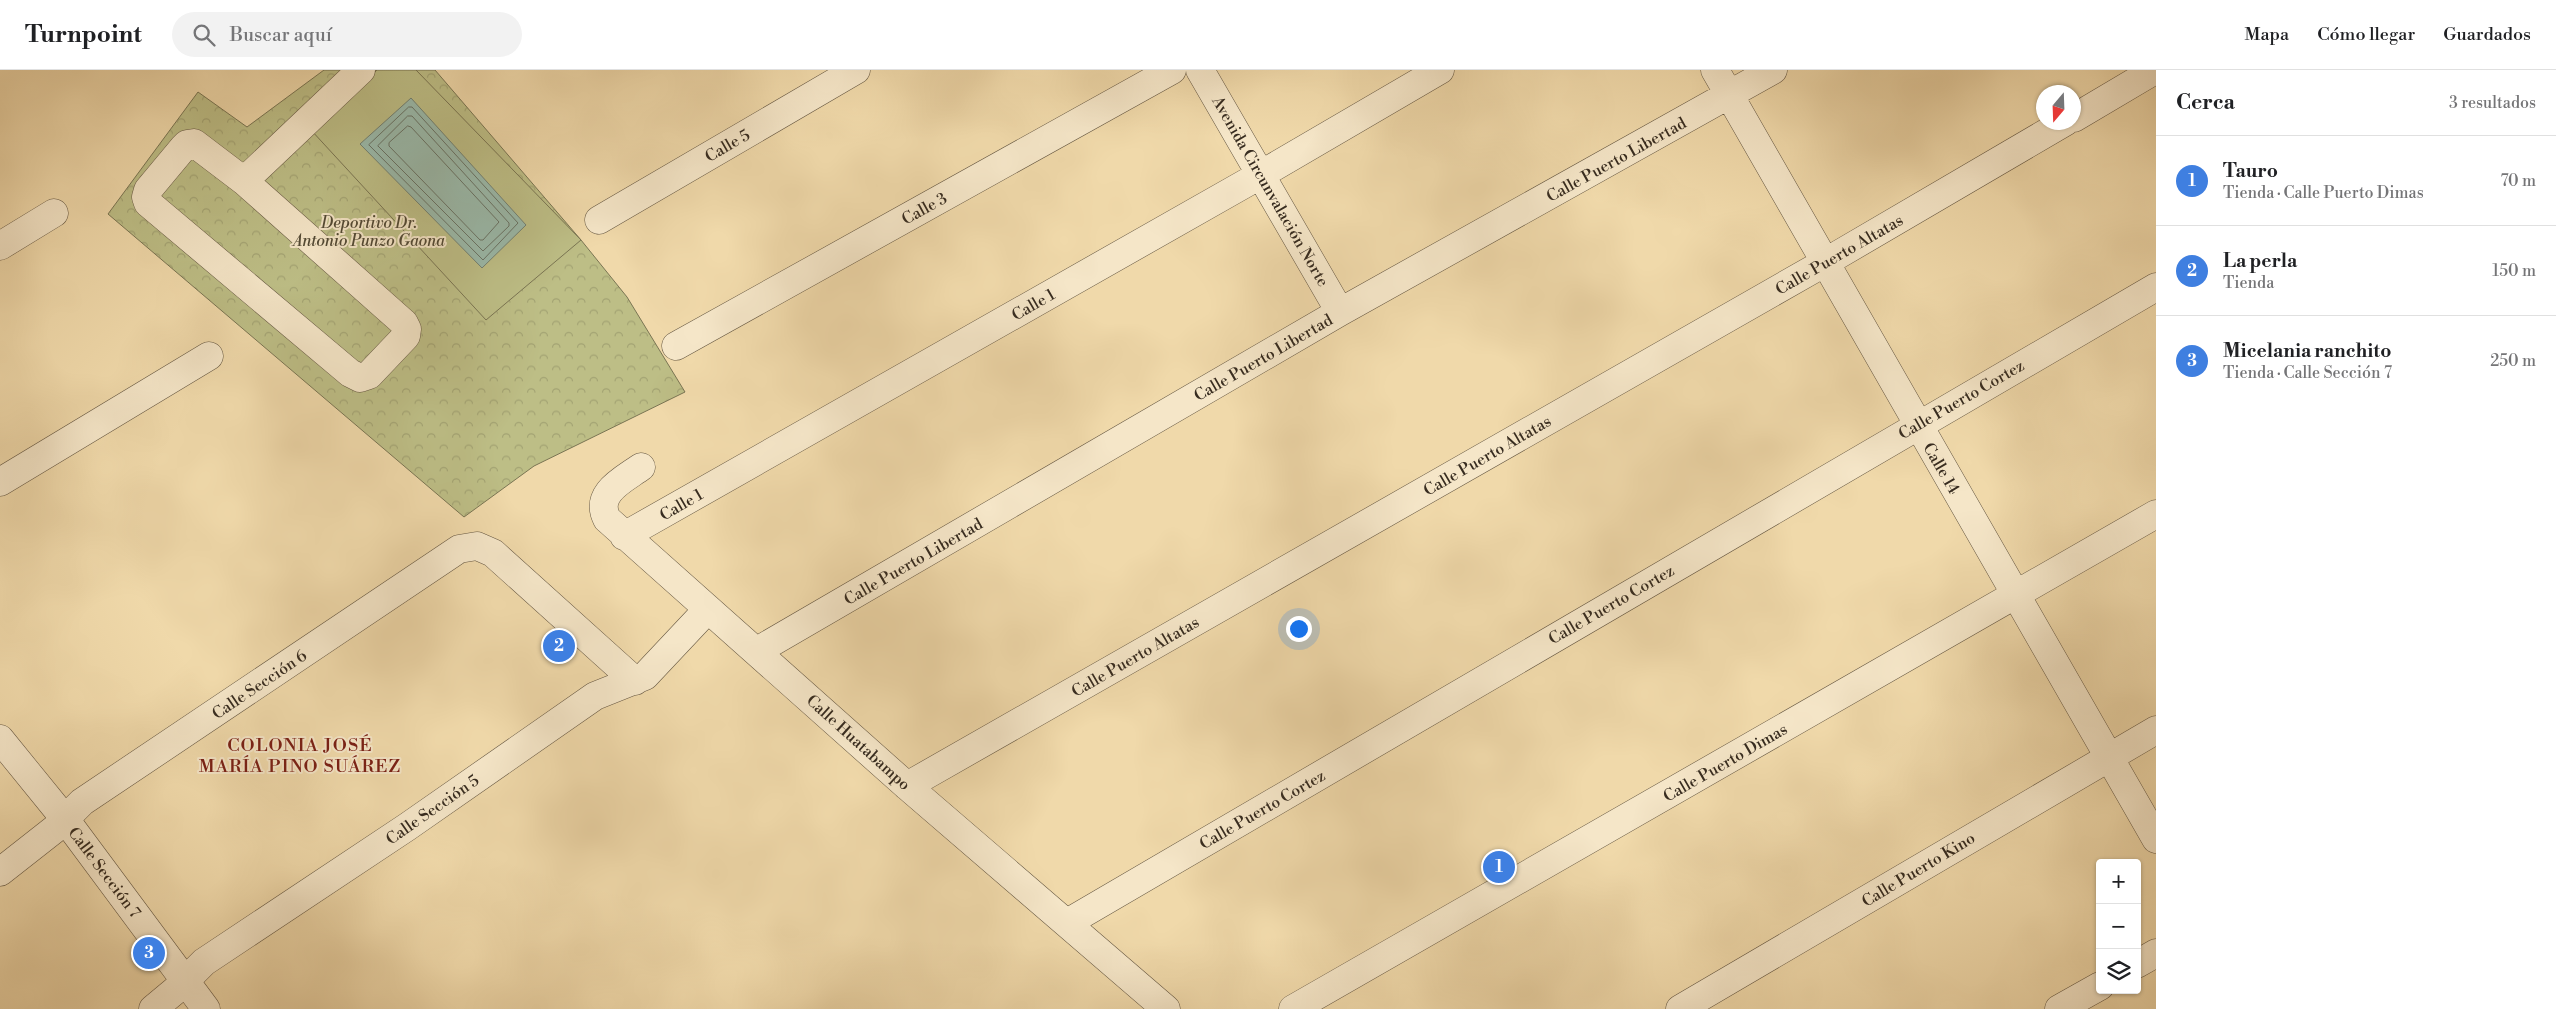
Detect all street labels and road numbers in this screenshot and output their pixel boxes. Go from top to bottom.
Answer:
street label: Avenida Circunvalación Norte [1207,92,1333,290]
street label: Calle Puerto Libertad [1543,113,1690,207]
street label: Calle 5 [701,125,754,167]
street label: Calle 3 [898,188,951,229]
street label: Calle Puerto Altatas [1772,210,1907,300]
street label: Calle 1 [1008,284,1059,325]
street label: Calle Puerto Libertad [1191,310,1336,406]
street label: Calle Puerto Cortez [1895,356,2028,444]
street label: Calle Puerto Altatas [1420,411,1555,501]
street label: Calle 14 [1919,439,1964,498]
street label: Calle 1 [656,484,707,525]
street label: Calle Puerto Libertad [841,514,986,610]
street label: Calle Puerto Cortez [1545,561,1678,649]
street label: Calle Puerto Altatas [1068,612,1203,702]
street label: Calle Sección 6 [208,646,311,724]
street label: Calle Huatabampo [802,691,915,795]
street label: Calle Puerto Dimas [1660,719,1791,807]
street label: Calle Puerto Cortez [1196,766,1329,854]
street label: Calle Sección 5 [382,770,483,849]
street label: Calle Sección 7 [64,823,145,922]
street label: Calle Puerto Kino [1858,828,1979,912]

